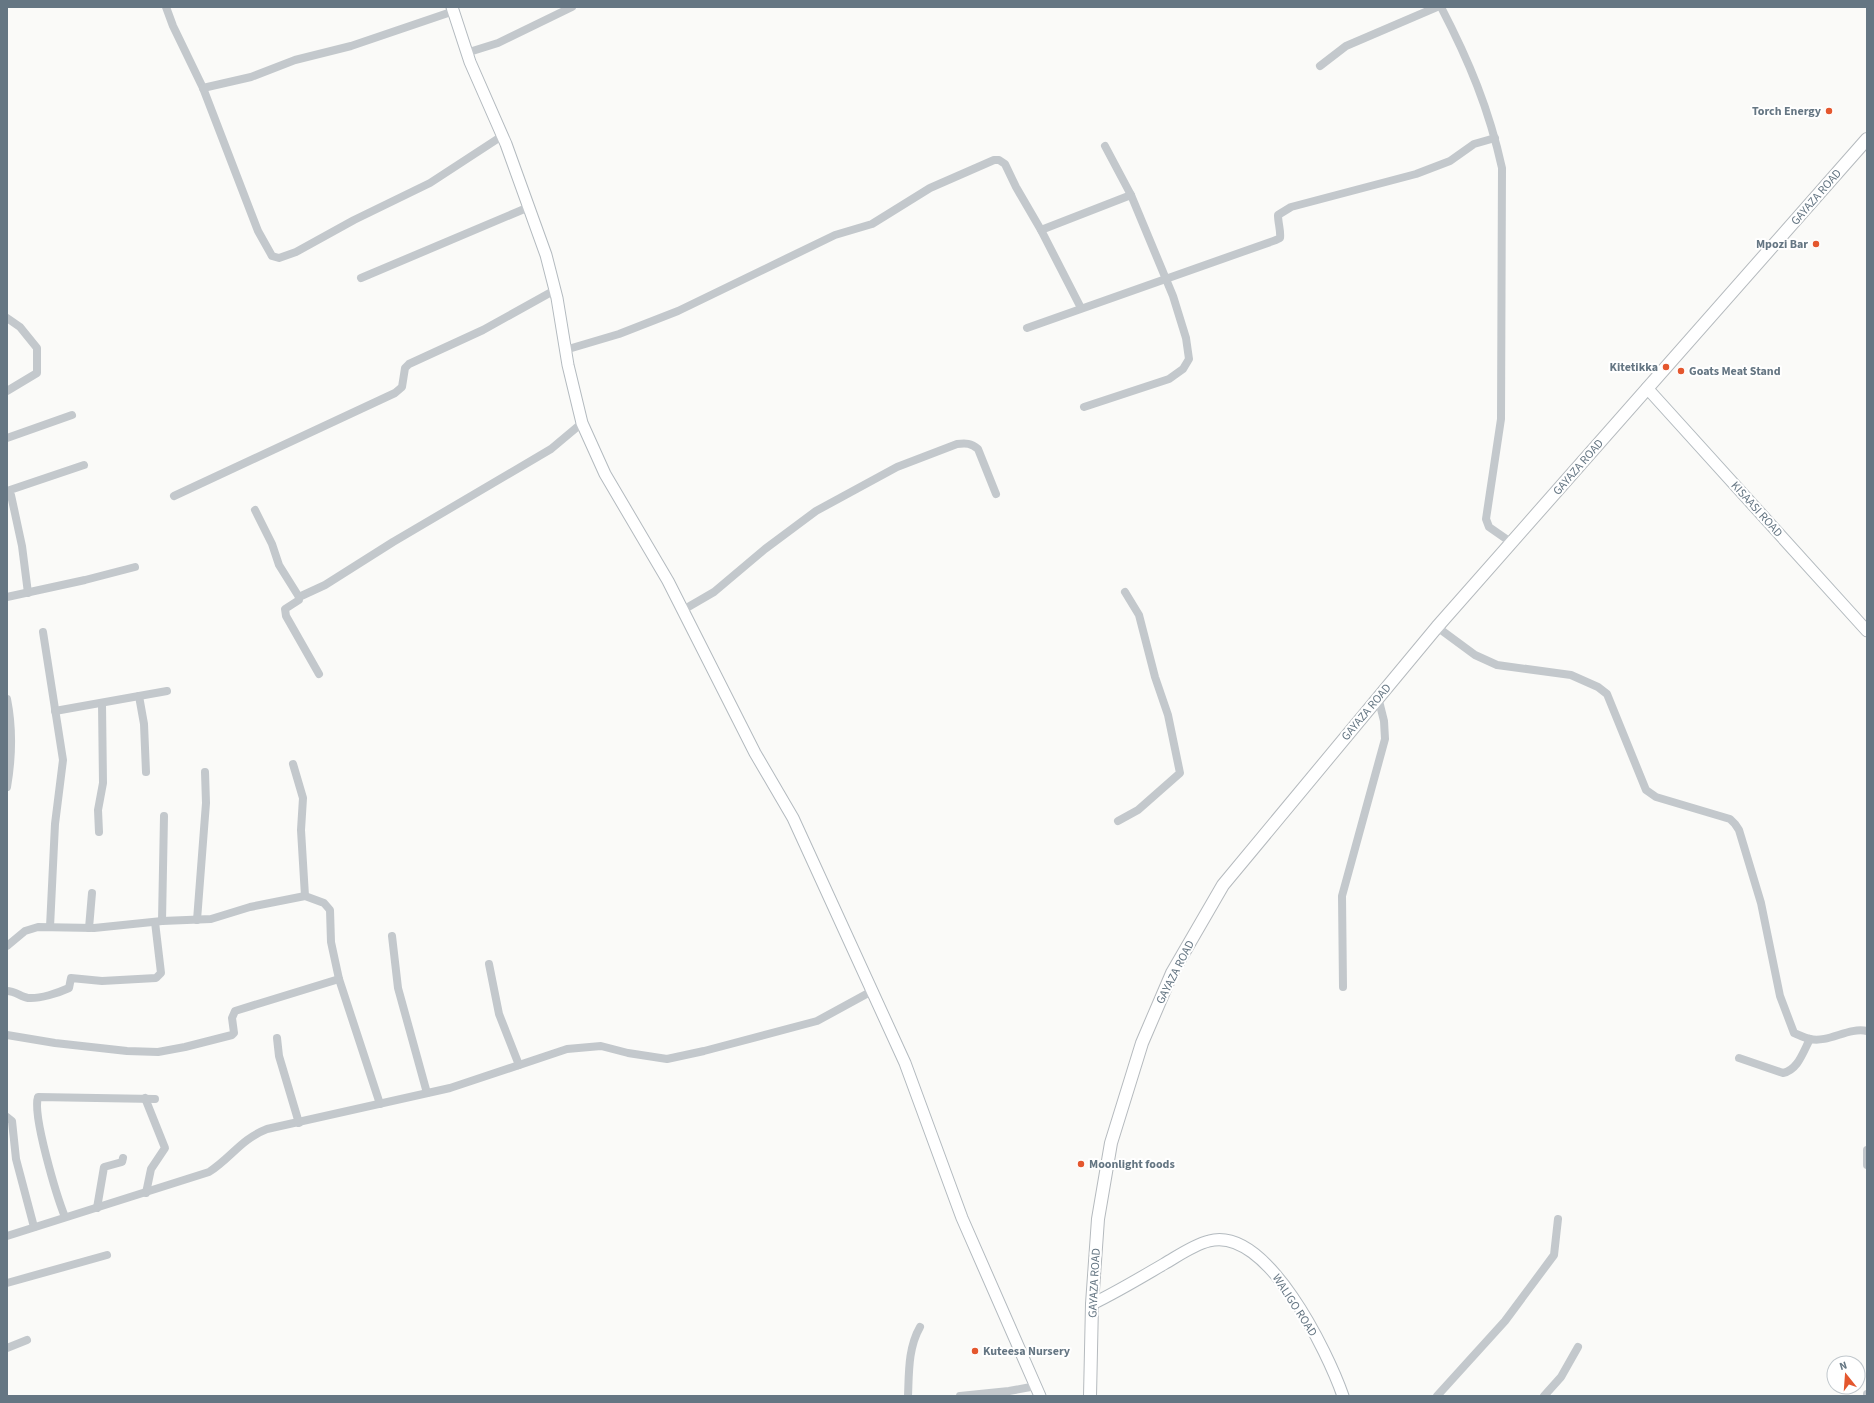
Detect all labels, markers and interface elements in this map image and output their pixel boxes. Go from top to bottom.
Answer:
place label: Torch Energy [1752,103,1822,120]
marker: Torch Energy [1824,106,1834,116]
street label: GAYAZA ROAD [1787,165,1846,229]
place label: Mpozi Bar [1756,236,1808,253]
marker: Mpozi Bar [1811,239,1821,249]
place label: Kitetikka [1610,359,1658,376]
marker: Kitetikka [1661,362,1671,372]
place label: Goats Meat Stand [1689,363,1781,380]
marker: Goats Meat Stand [1676,366,1686,376]
street label: GAYAZA ROAD [1549,435,1608,499]
street label: KISAASI ROAD [1727,478,1786,541]
street label: GAYAZA ROAD [1338,680,1395,744]
street label: GAYAZA ROAD [1152,937,1199,1007]
place label: Moonlight foods [1089,1156,1175,1173]
marker: Moonlight foods [1076,1159,1086,1169]
street label: GAYAZA ROAD [1084,1248,1105,1318]
street label: WALIGO ROAD [1268,1271,1321,1340]
place label: Kuteesa Nursery [983,1343,1071,1360]
marker: Kuteesa Nursery [970,1346,980,1356]
north arrow [1826,1355,1866,1395]
text: N [1838,1358,1849,1374]

